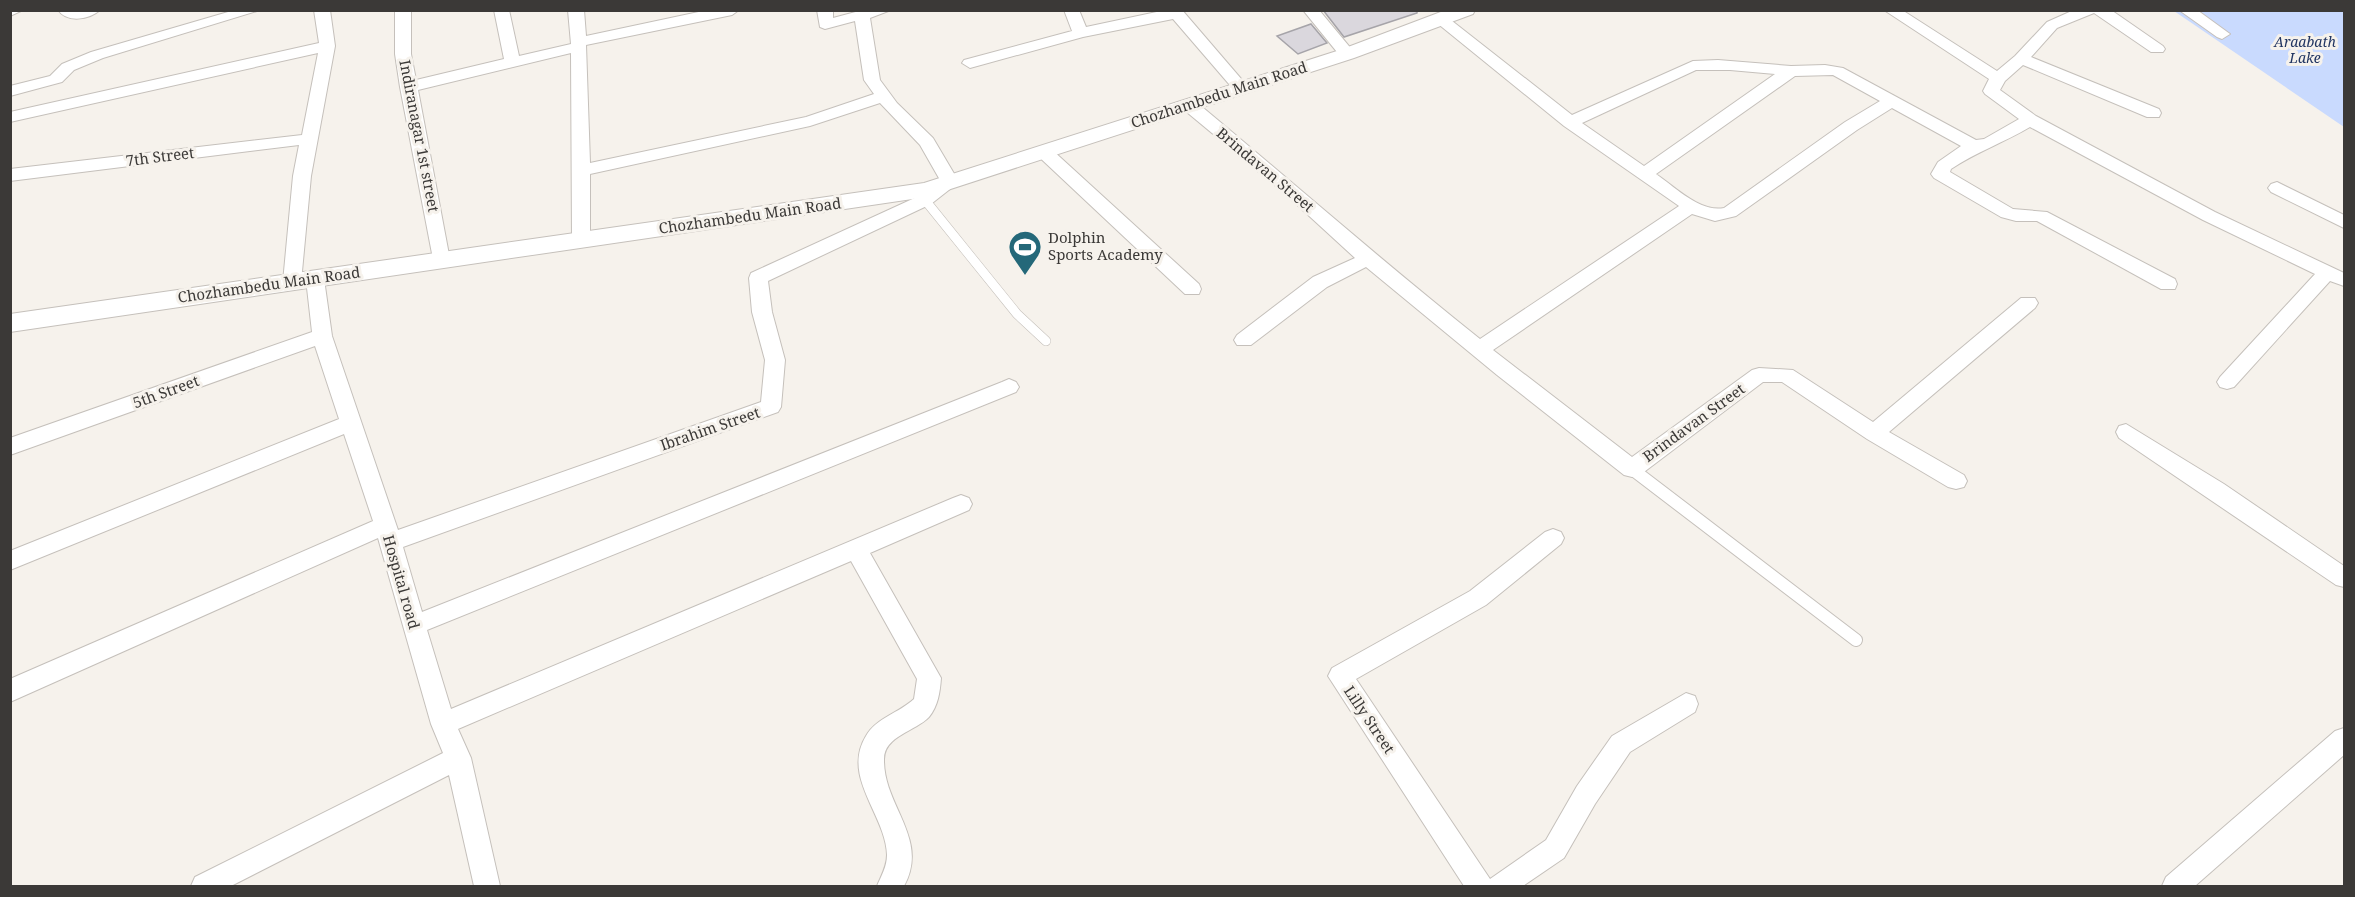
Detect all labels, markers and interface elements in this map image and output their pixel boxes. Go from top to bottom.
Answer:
water label: Araabath Lake [2273,32,2337,67]
street label: Chozhambedu Main Road [1128,56,1309,132]
street label: Indiranagar 1st street [395,58,445,214]
street label: Brindavan Street [1213,123,1319,216]
street label: 7th Street [124,142,195,170]
street label: Chozhambedu Main Road [657,192,842,238]
place label: Dolphin Sports Academy [1048,227,1163,264]
sports icon: Dolphin Sports Academy [1007,229,1043,276]
street label: Chozhambedu Main Road [176,261,361,307]
street label: 5th Street [130,370,201,412]
street label: Brindavan Street [1638,378,1748,466]
street label: Ibrahim Street [657,402,762,454]
street label: Hospital road [379,532,425,631]
street label: Lilly Street [1340,682,1400,757]

